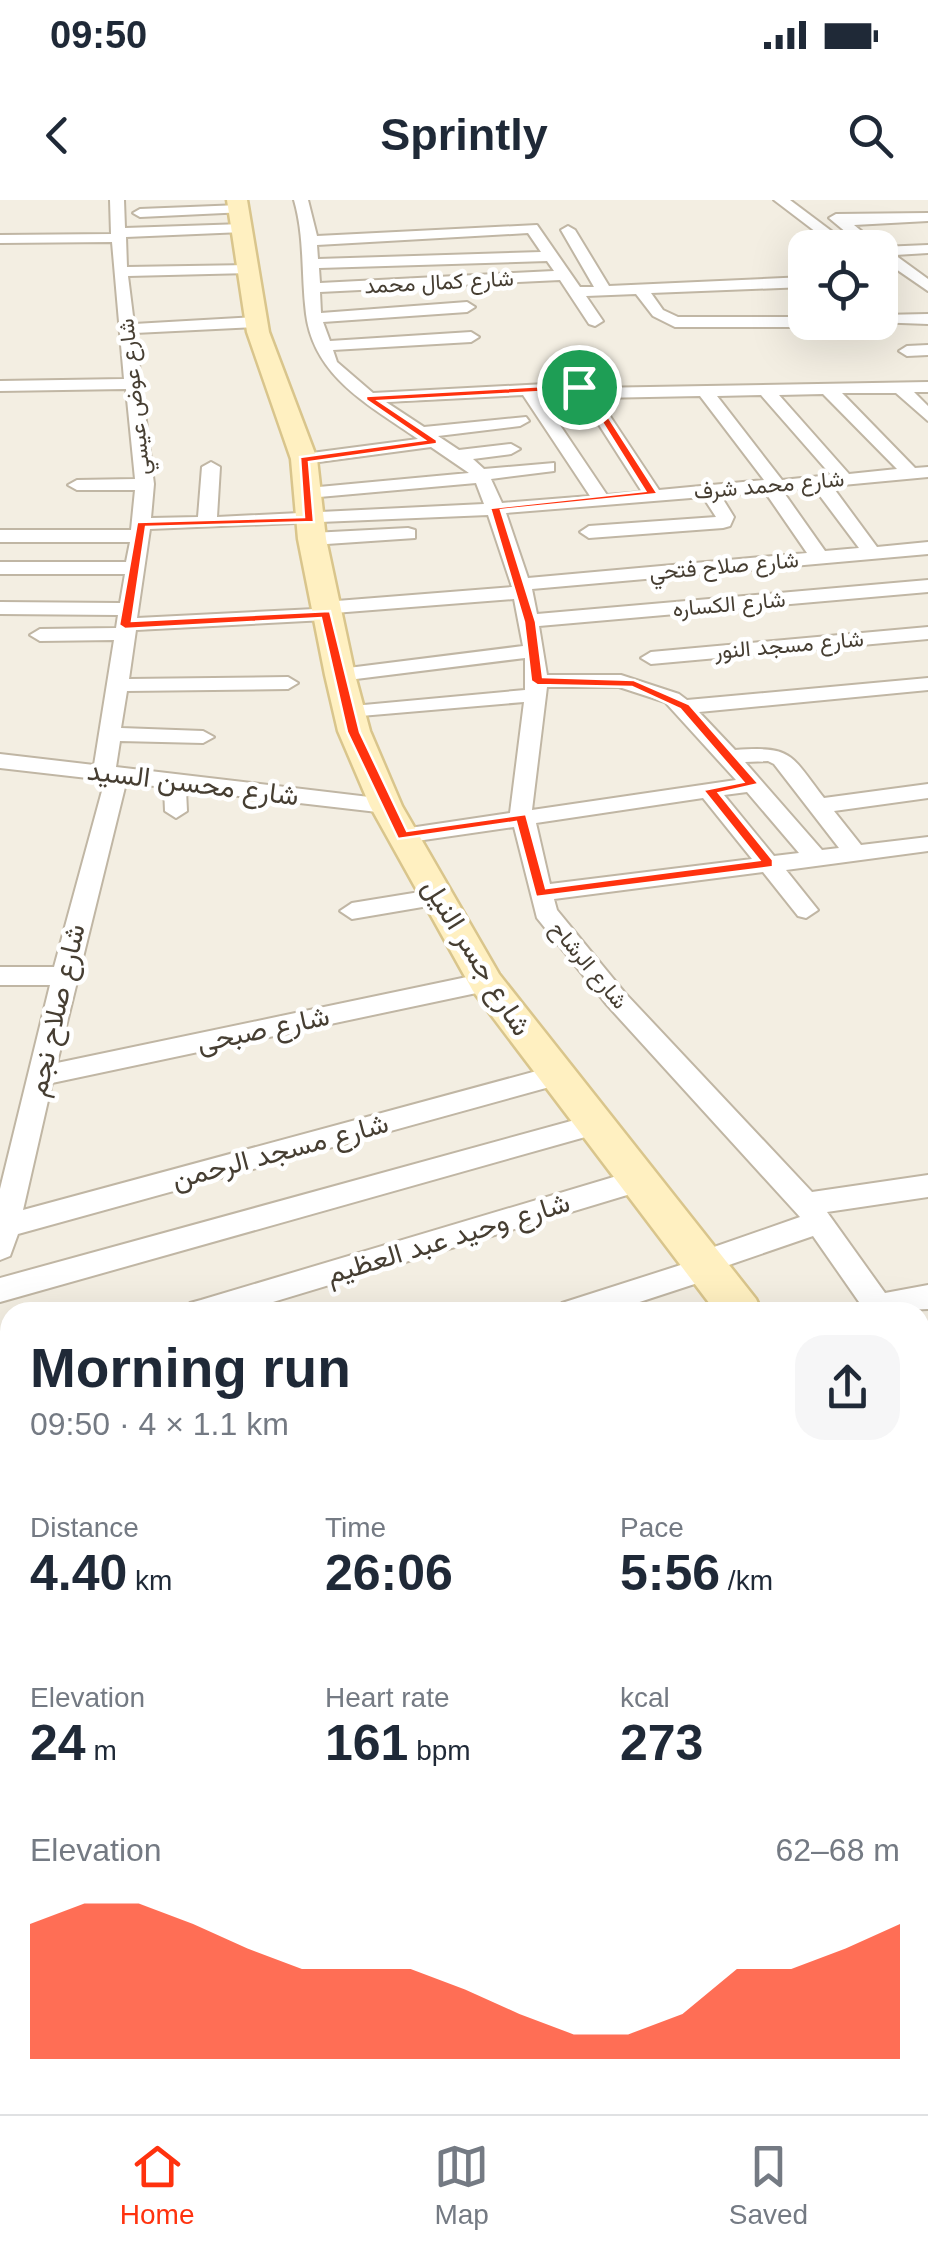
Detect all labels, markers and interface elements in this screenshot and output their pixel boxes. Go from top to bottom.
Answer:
text: 09:50 [50,14,147,56]
icon: back [30,108,85,163]
icon: search [843,108,898,163]
text: Sprintly [380,109,548,160]
map controls [788,230,898,340]
button: locate [788,230,898,340]
street label: شارع كمال محمد [364,266,515,300]
street label: شارع عوض عيسي [113,317,161,477]
pin [537,345,622,430]
icon: arrive [552,360,607,415]
street label: شارع محمد شرف [693,466,845,506]
street label: شارع صلاح فتحي [648,547,800,591]
street label: شارع الكساره [671,587,787,623]
street label: شارع مسجد النور [712,626,865,666]
street label: شارع محسن السيد [85,755,301,814]
street label: شارع جسر النيل [414,873,538,1043]
street label: شارع الرشاح [544,916,633,1015]
street label: شارع صلاح نجم [21,921,94,1100]
street label: شارع صبحى [194,1000,333,1061]
street label: شارع مسجد الرحمن [168,1107,392,1198]
street label: شارع وحيد عبد العظيم [323,1186,574,1293]
button: share [795,1335,900,1440]
text: Morning run [30,1337,351,1399]
text: 09:50 · 4 × 1.1 km [30,1406,289,1442]
text: Distance [30,1512,139,1543]
text: Time [325,1512,386,1543]
text: Pace [620,1512,684,1543]
text: 4.40 [30,1545,127,1601]
text: 26:06 [325,1545,453,1601]
text: 5:56 [620,1545,720,1601]
text: km [127,1565,172,1596]
text: /km [720,1565,773,1596]
text: Elevation [30,1682,145,1713]
text: Heart rate [325,1682,450,1713]
text: kcal [620,1682,670,1713]
text: 24 [30,1715,86,1771]
text: 161 [325,1715,408,1771]
text: 273 [620,1715,703,1771]
text: m [86,1735,117,1766]
text: bpm [408,1735,471,1766]
text: Elevation [30,1832,162,1868]
text: 62–68 m [775,1832,900,1868]
tab: Home [120,2139,195,2231]
tab: Map [434,2139,489,2231]
tab: Saved [729,2139,808,2231]

